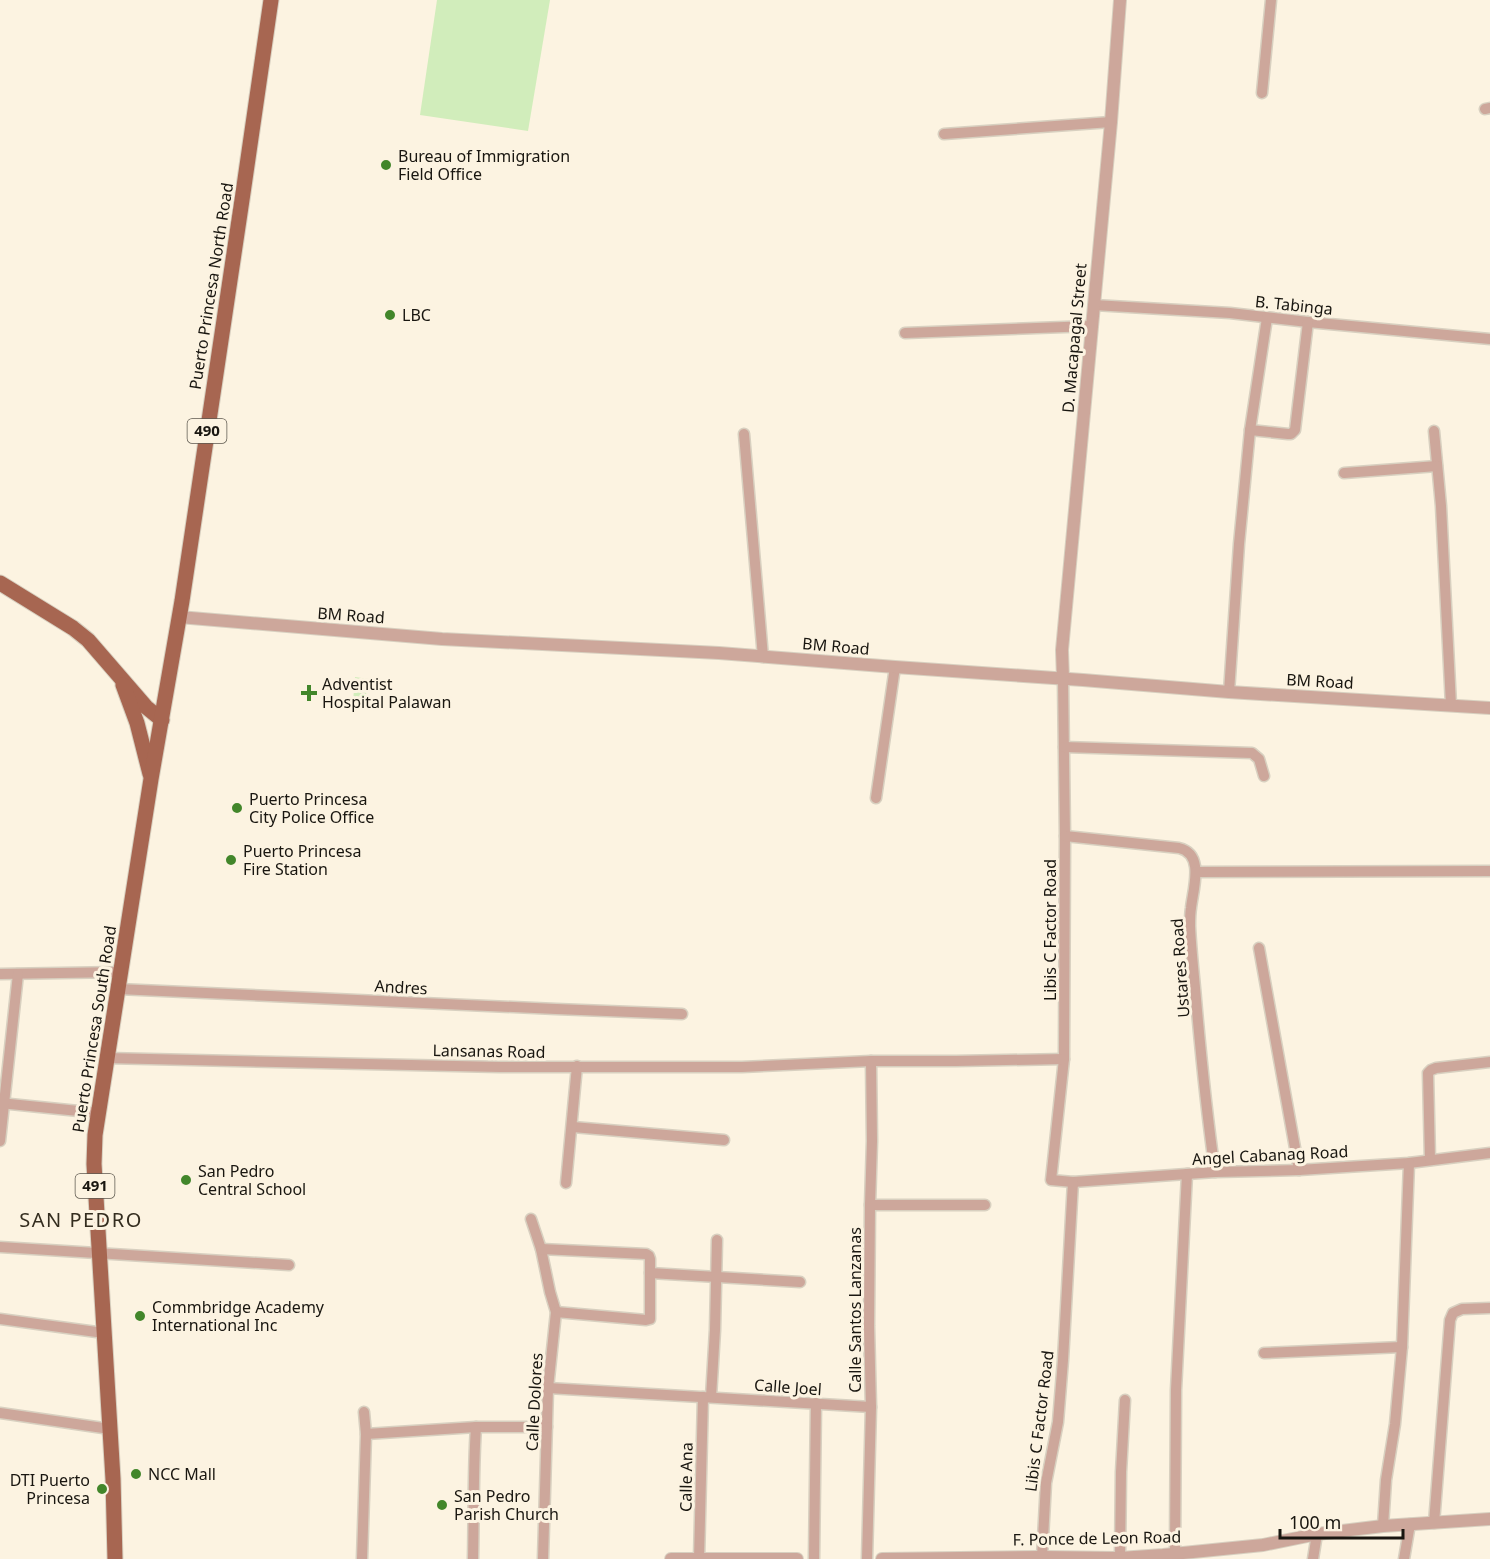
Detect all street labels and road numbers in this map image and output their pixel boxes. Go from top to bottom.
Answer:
street label: Puerto Princesa North Road [184,181,238,391]
street label: D. Macapagal Street [1056,262,1092,414]
street label: B. Tabinga [1254,290,1334,320]
road number: 490 [188,419,226,443]
street label: BM Road [317,602,385,628]
street label: BM Road [801,632,871,660]
street label: BM Road [1286,668,1354,694]
street label: Libis C Factor Road [1039,859,1061,1001]
street label: Ustares Road [1166,918,1194,1018]
street label: Puerto Princesa South Road [67,924,121,1134]
street label: Andres [374,975,428,999]
street label: Lansanas Road [432,1039,546,1063]
street label: Angel Cabanag Road [1191,1140,1349,1170]
road number: 491 [76,1174,115,1198]
street label: Calle Santos Lanzanas [844,1227,866,1393]
street label: Libis C Factor Road [1019,1349,1059,1493]
street label: Calle Dolores [520,1352,548,1452]
street label: Calle Joel [753,1374,823,1400]
street label: Calle Ana [674,1442,698,1512]
street label: F. Ponce de Leon Road [1013,1526,1181,1550]

